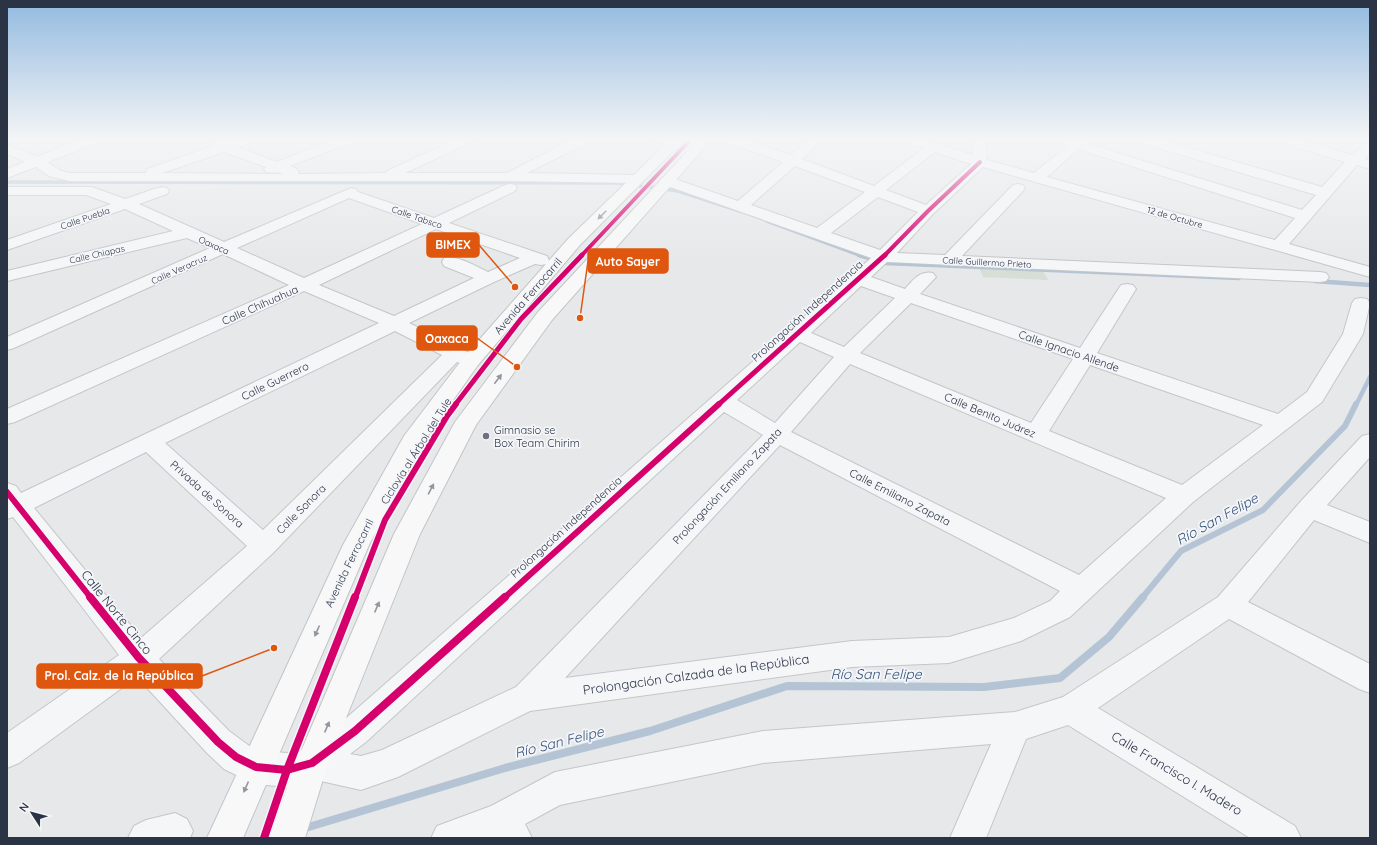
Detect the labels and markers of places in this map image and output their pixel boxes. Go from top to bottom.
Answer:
callout: BIMEX [427,233,479,257]
callout: Auto Sayer [588,249,668,273]
callout: Oaxaca [417,326,477,350]
place label: Gimnasio se Box Team Chirim [494,423,580,450]
marker: Gimnasio se Box Team Chirim [481,431,491,441]
callout: Prol. Calz. de la República [37,664,202,688]

